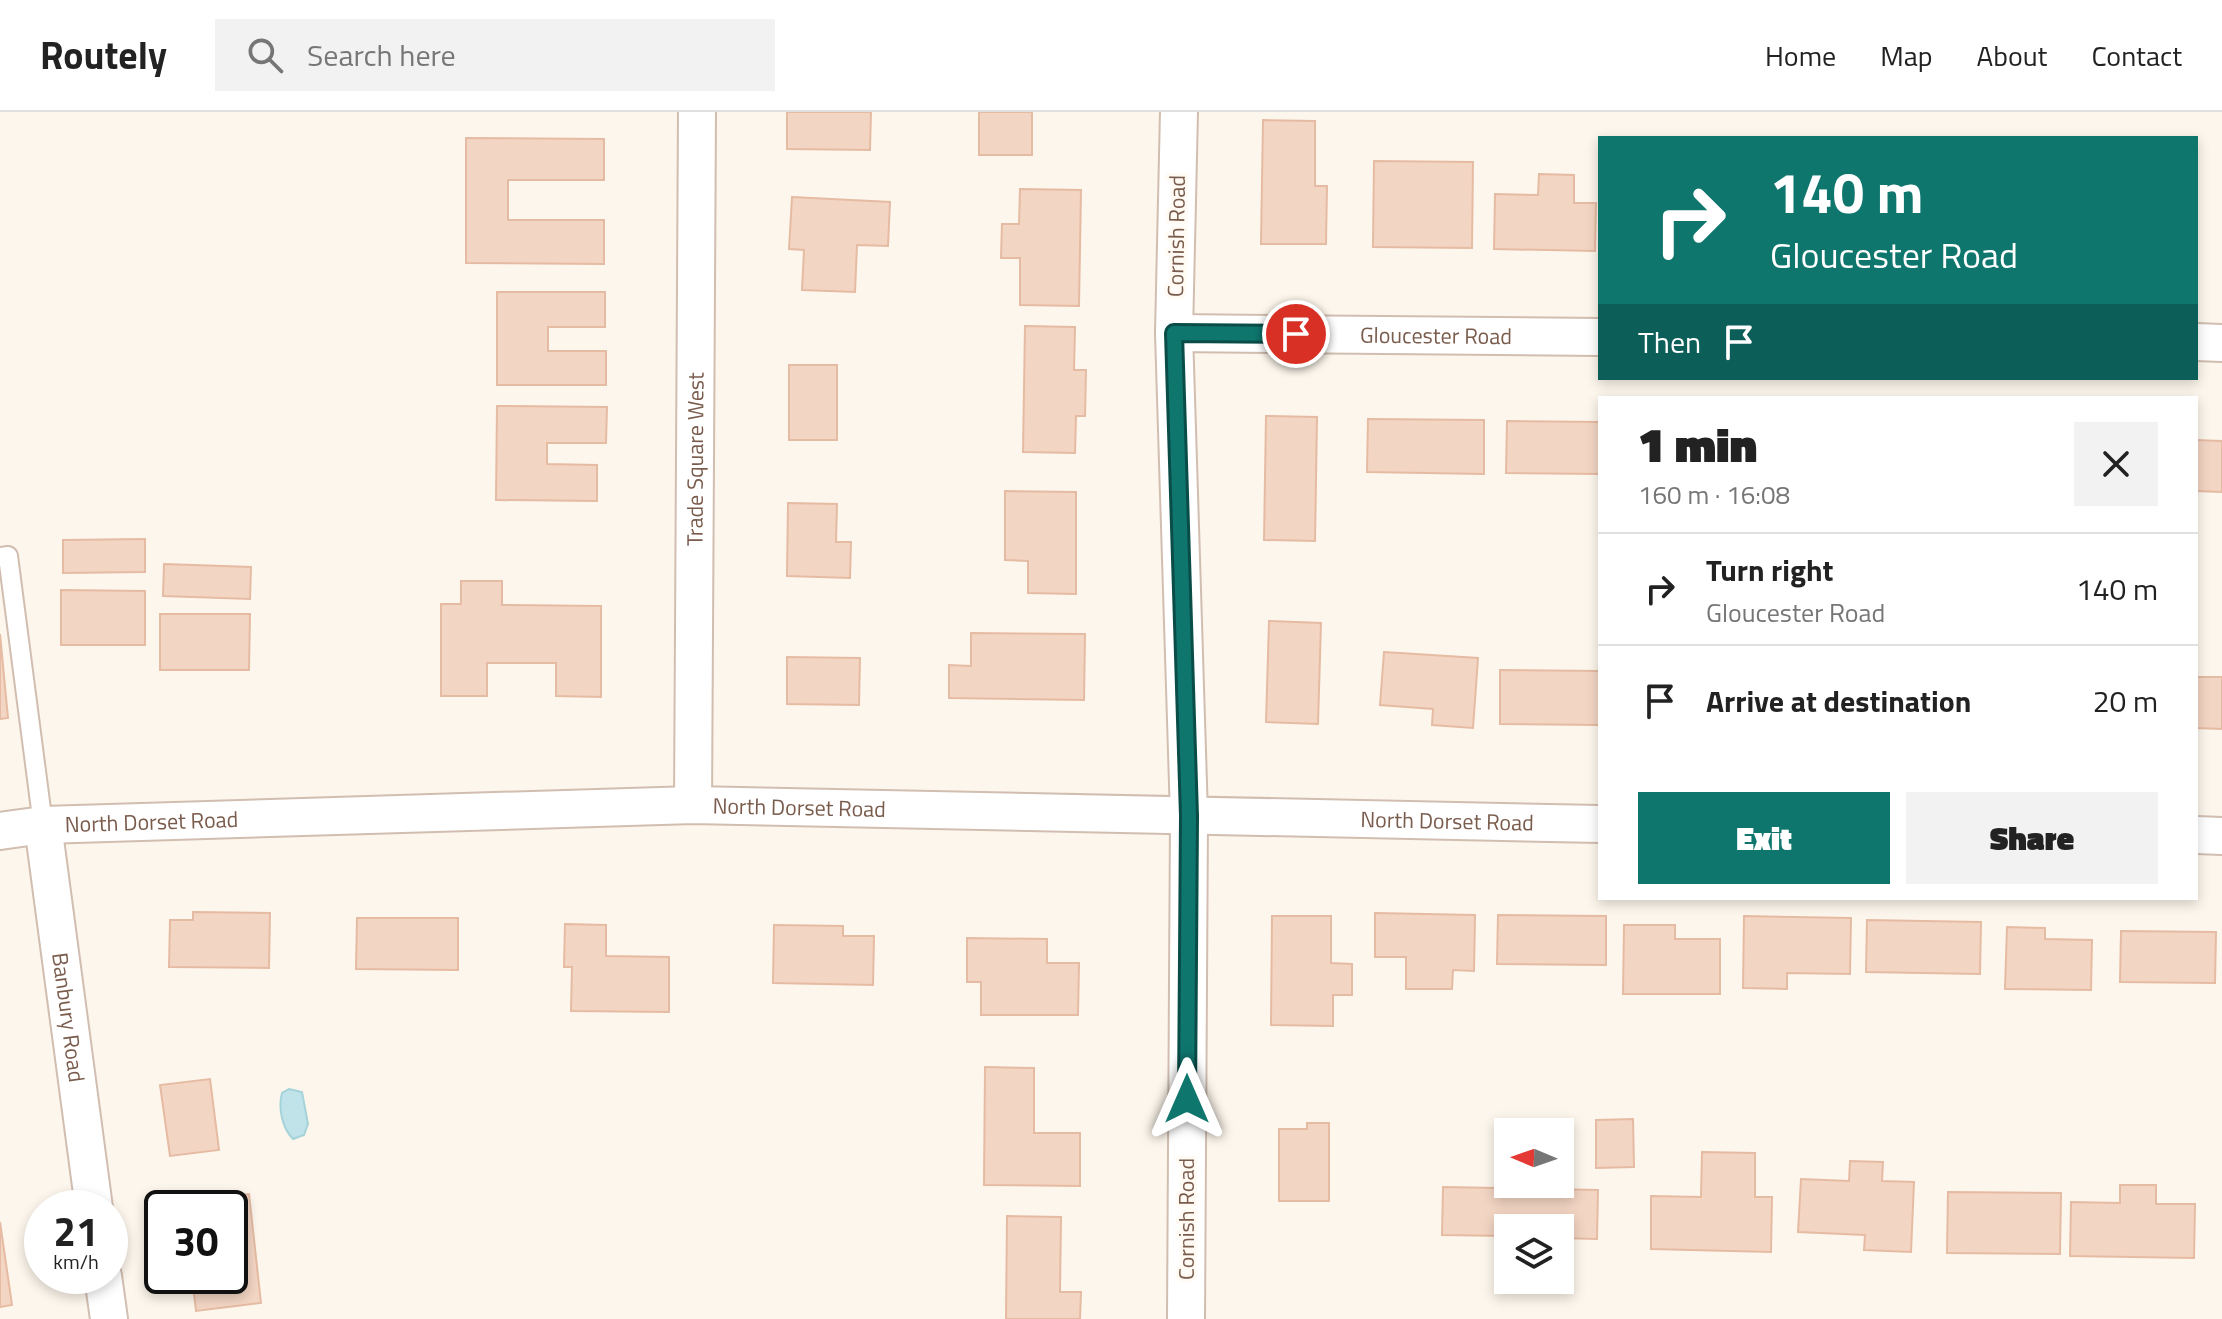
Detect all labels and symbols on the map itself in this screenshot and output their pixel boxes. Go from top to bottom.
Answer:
street label: Cornish Road [1158,175,1194,297]
pin [1262,300,1330,368]
street label: Gloucester Road [1360,318,1512,353]
street label: Trade Square West [677,372,712,546]
street label: North Dorset Road [712,788,886,826]
street label: North Dorset Road [64,802,239,841]
street label: North Dorset Road [1360,802,1534,840]
street label: Banbury Road [43,950,94,1084]
position arrow [1145,1057,1229,1141]
north arrow [1494,1118,1574,1198]
street label: Cornish Road [1169,1158,1203,1280]
speed limit sign: 30 [144,1190,248,1294]

